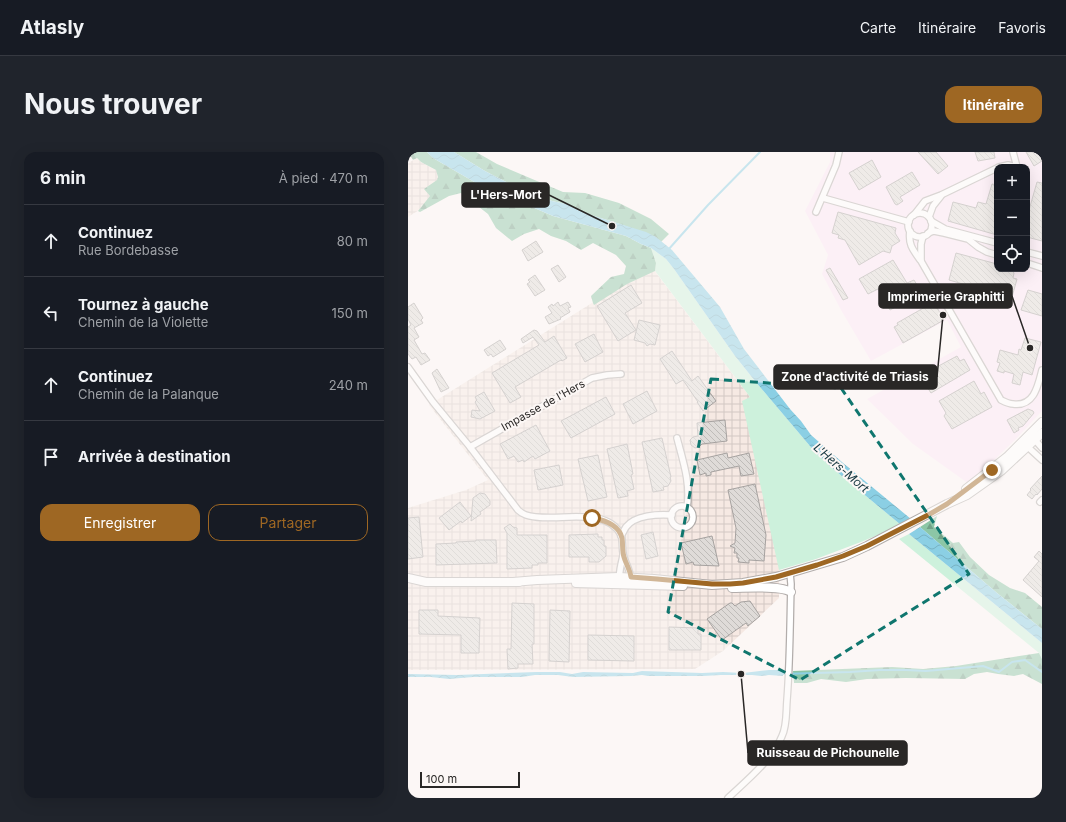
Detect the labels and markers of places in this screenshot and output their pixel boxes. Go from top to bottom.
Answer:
callout: L'Hers-Mort [462,183,549,207]
callout: Imprimerie Graphitti [879,284,1012,308]
callout: Zone d'activité de Triasis [774,365,937,389]
callout: Ruisseau de Pichounelle [748,741,907,765]

